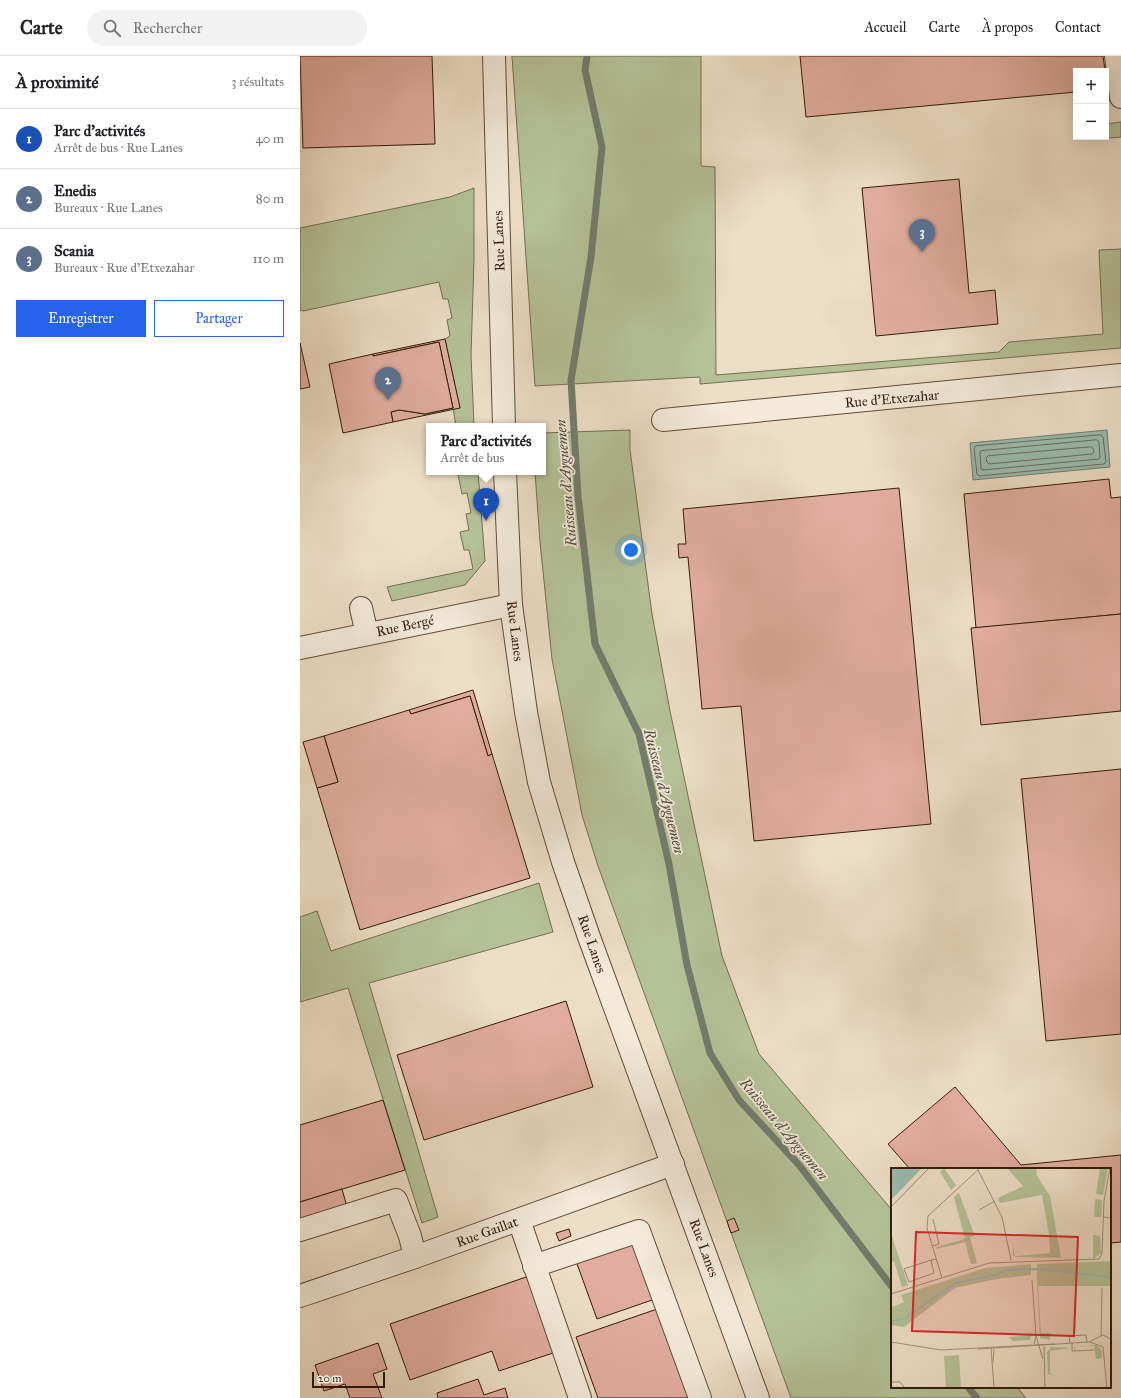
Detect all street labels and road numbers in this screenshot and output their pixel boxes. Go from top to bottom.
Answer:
street label: Rue Lanes [489,210,509,272]
street label: Rue d'Etxezahar [844,386,941,412]
street label: Rue Lanes [503,600,527,662]
street label: Rue Bergé [375,612,436,640]
street label: Rue Lanes [574,912,610,976]
street label: Rue Gaillat [454,1213,520,1251]
street label: Rue Lanes [686,1217,722,1279]

